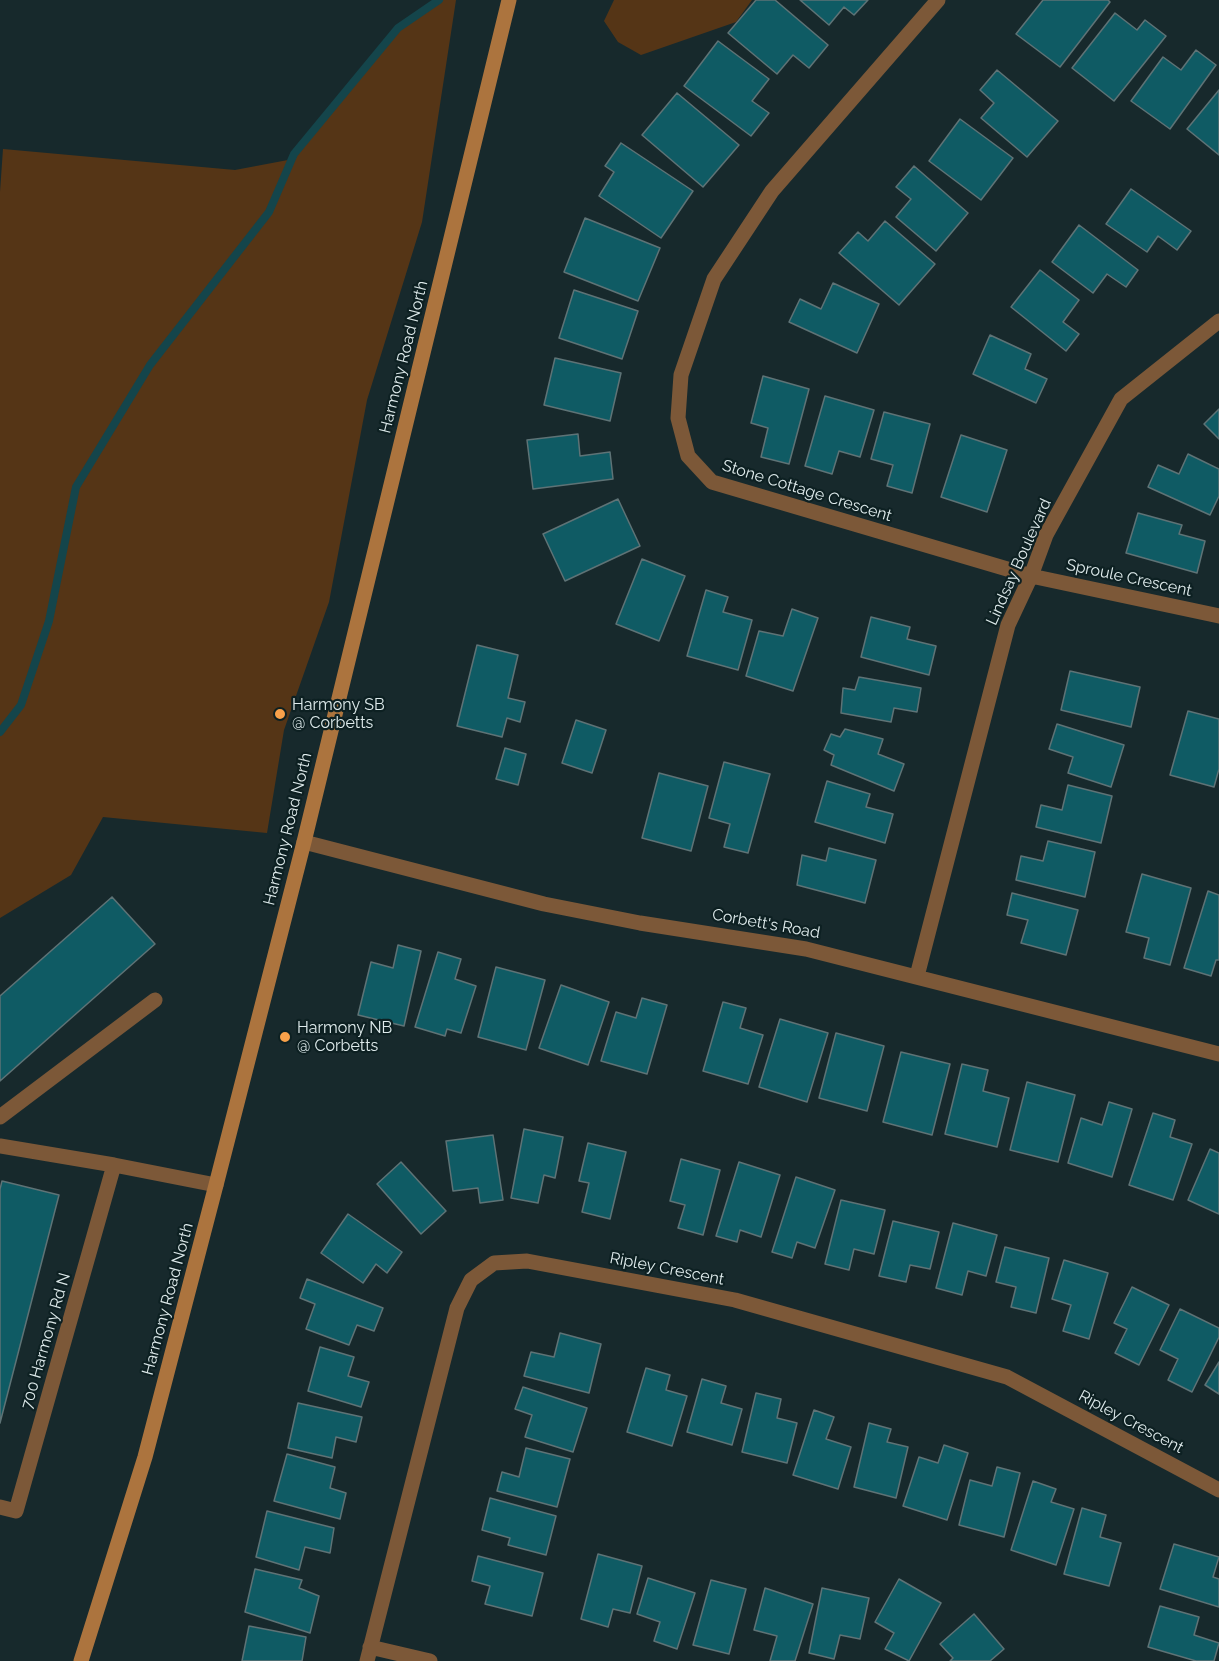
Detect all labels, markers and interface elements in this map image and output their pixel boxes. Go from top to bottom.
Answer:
street label: Harmony Road North [376,279,432,435]
street label: Stone Cottage Crescent [720,456,894,526]
street label: Lindsay Boulevard [982,496,1056,628]
street label: Sproule Crescent [1064,555,1194,601]
place label: Harmony SB @ Corbetts [292,695,385,733]
marker: Harmony SB @ Corbetts [273,707,287,721]
street label: Harmony Road North [260,751,316,907]
street label: Corbett's Road [711,905,821,943]
place label: Harmony NB @ Corbetts [297,1018,392,1056]
marker: Harmony NB @ Corbetts [278,1030,292,1044]
street label: Harmony Road North [138,1221,198,1377]
street label: Ripley Crescent [608,1248,726,1290]
street label: 700 Harmony Rd N [17,1271,75,1411]
street label: Ripley Crescent [1075,1386,1187,1458]

